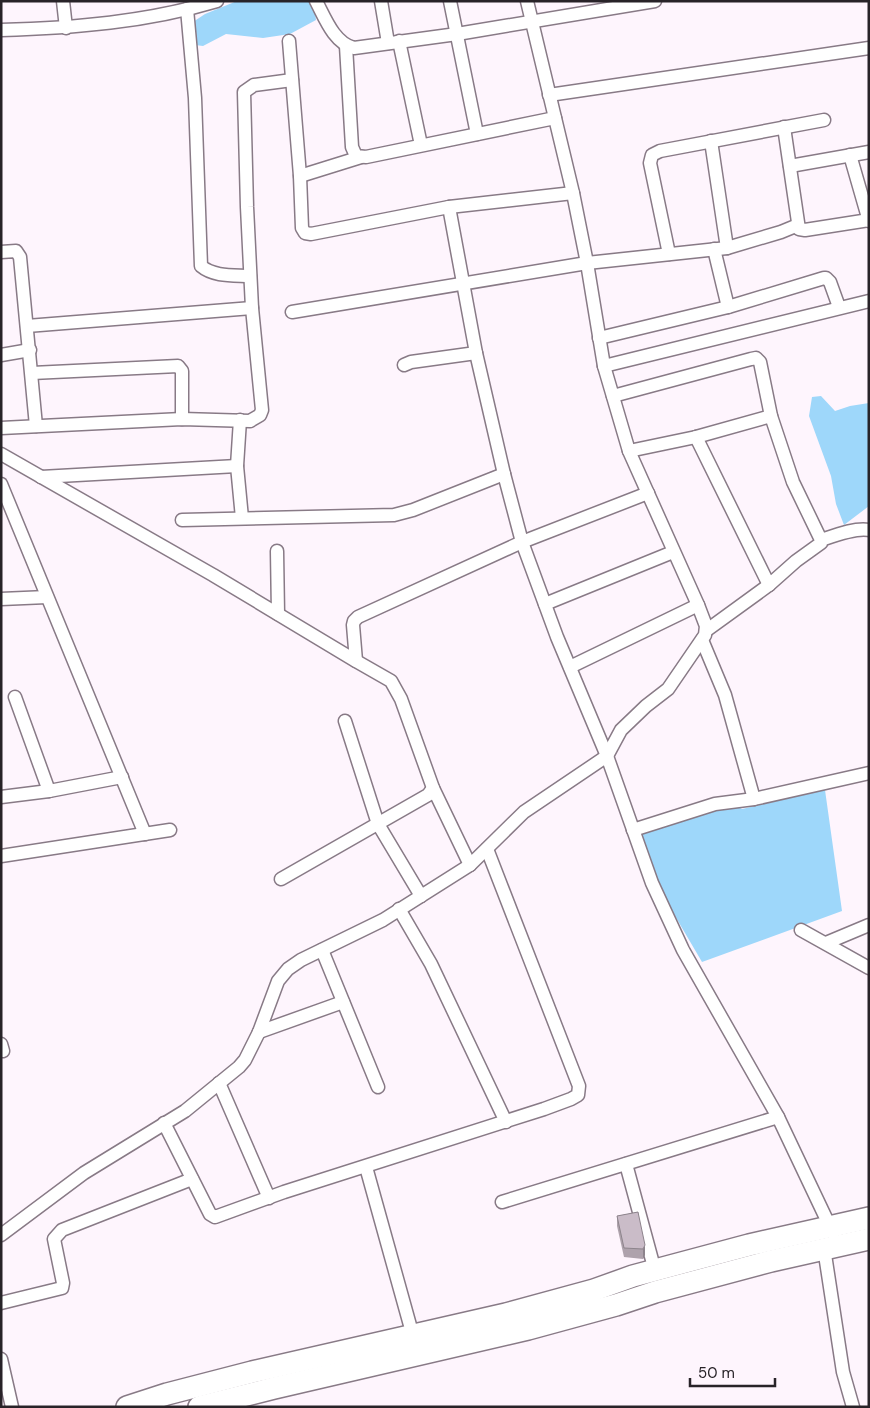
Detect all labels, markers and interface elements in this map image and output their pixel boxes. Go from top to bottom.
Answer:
scale bar [690,1356,775,1388]
text: 50 m [698,1363,735,1383]

